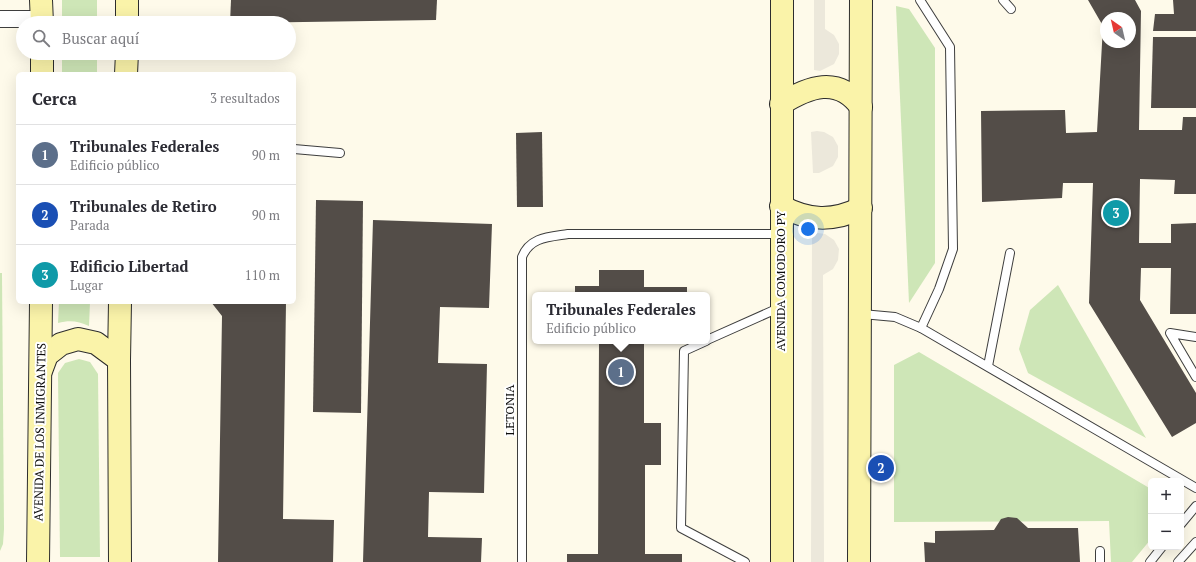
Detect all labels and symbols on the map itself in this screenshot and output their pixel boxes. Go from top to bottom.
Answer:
north arrow [1100,12,1136,48]
pin: 3 [1103,198,1129,228]
street label: AVENIDA COMODORO PY [773,211,788,351]
your location [798,219,818,239]
street label: AVENIDA DE LOS INMIGRANTES [30,343,49,521]
pin: 1 [608,357,634,387]
street label: LETONIA [502,384,517,435]
pin: 2 [868,453,894,483]

